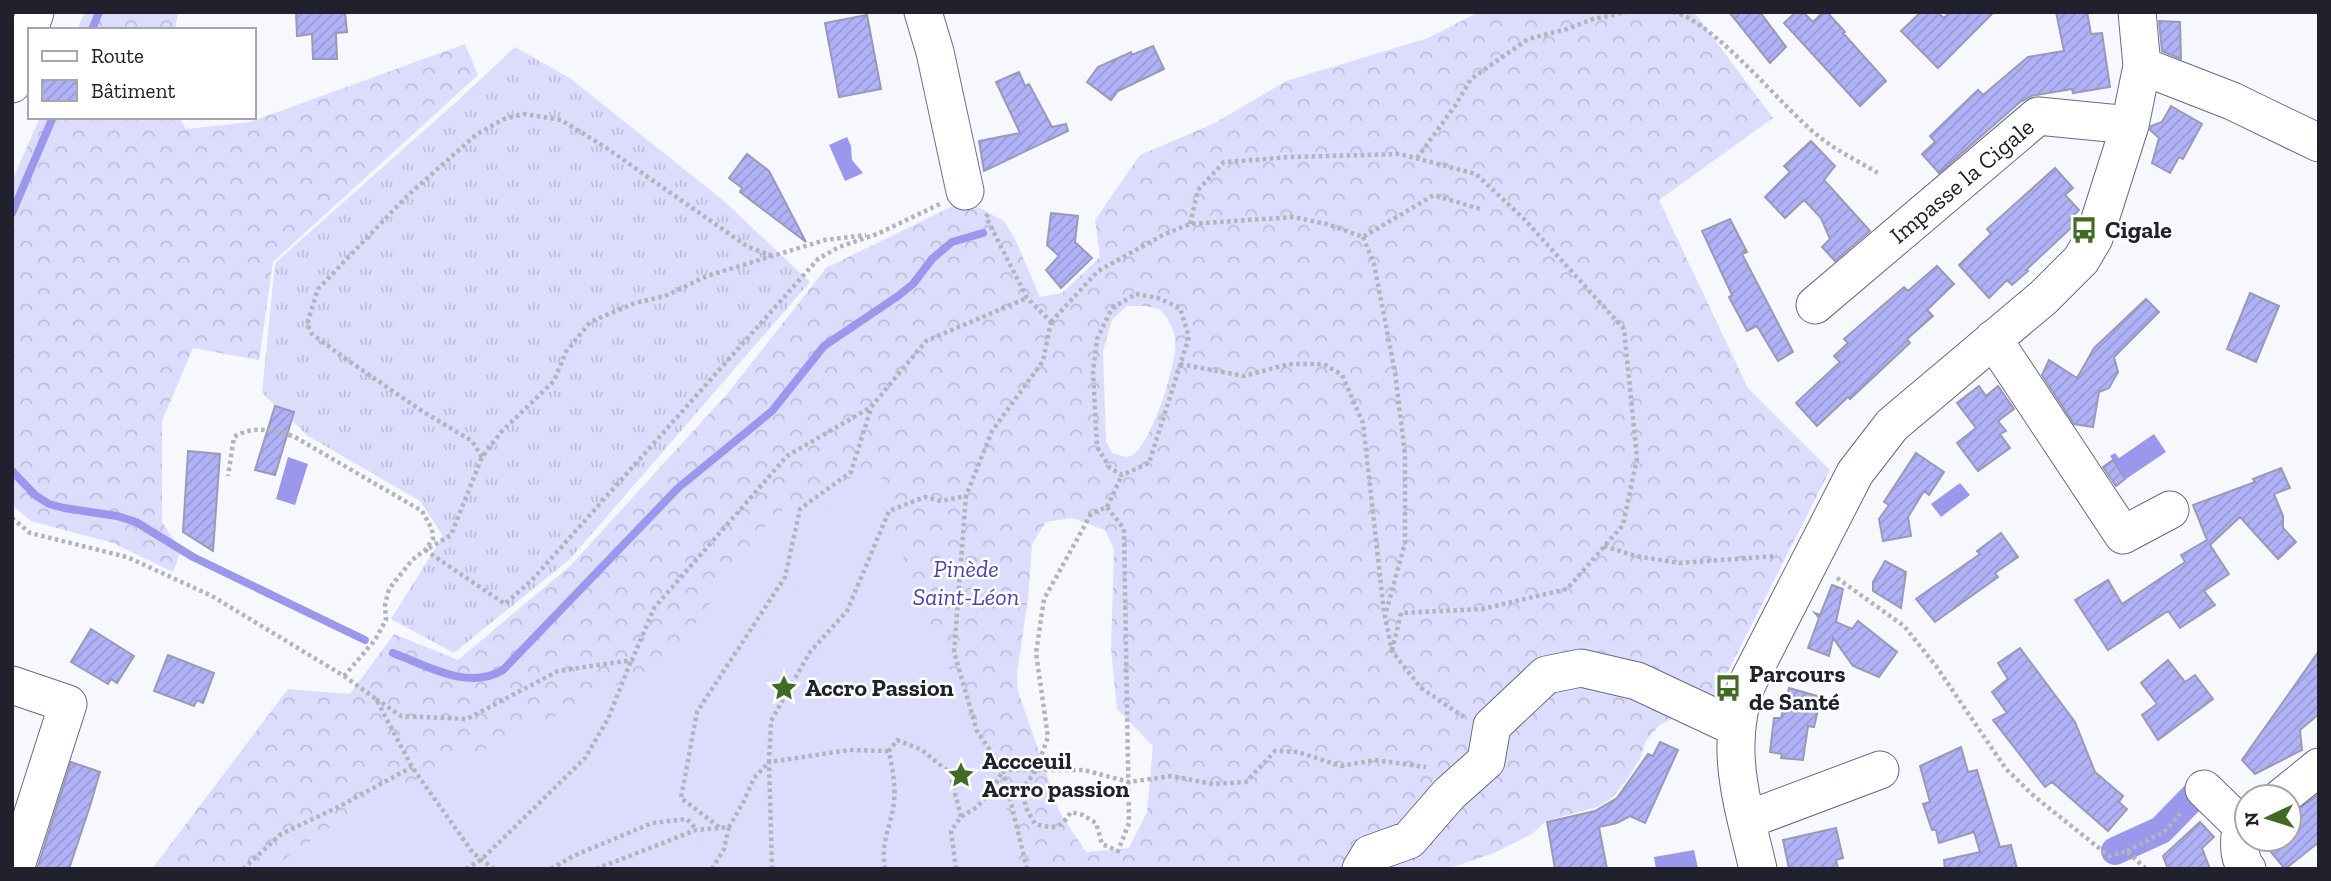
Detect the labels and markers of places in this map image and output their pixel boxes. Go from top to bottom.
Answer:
bus stop icon: Cigale [2069,215,2099,245]
place label: Cigale [2105,215,2172,244]
place label: Parcours de Santé [1749,659,1845,716]
place icon: Accro Passion [769,673,799,703]
place label: Accro Passion [805,673,954,702]
bus stop icon: Parcours de Santé [1713,673,1743,703]
place label: Accceuil Acrro passion [982,746,1130,803]
place icon: Accceuil Acrro passion [946,760,976,790]

